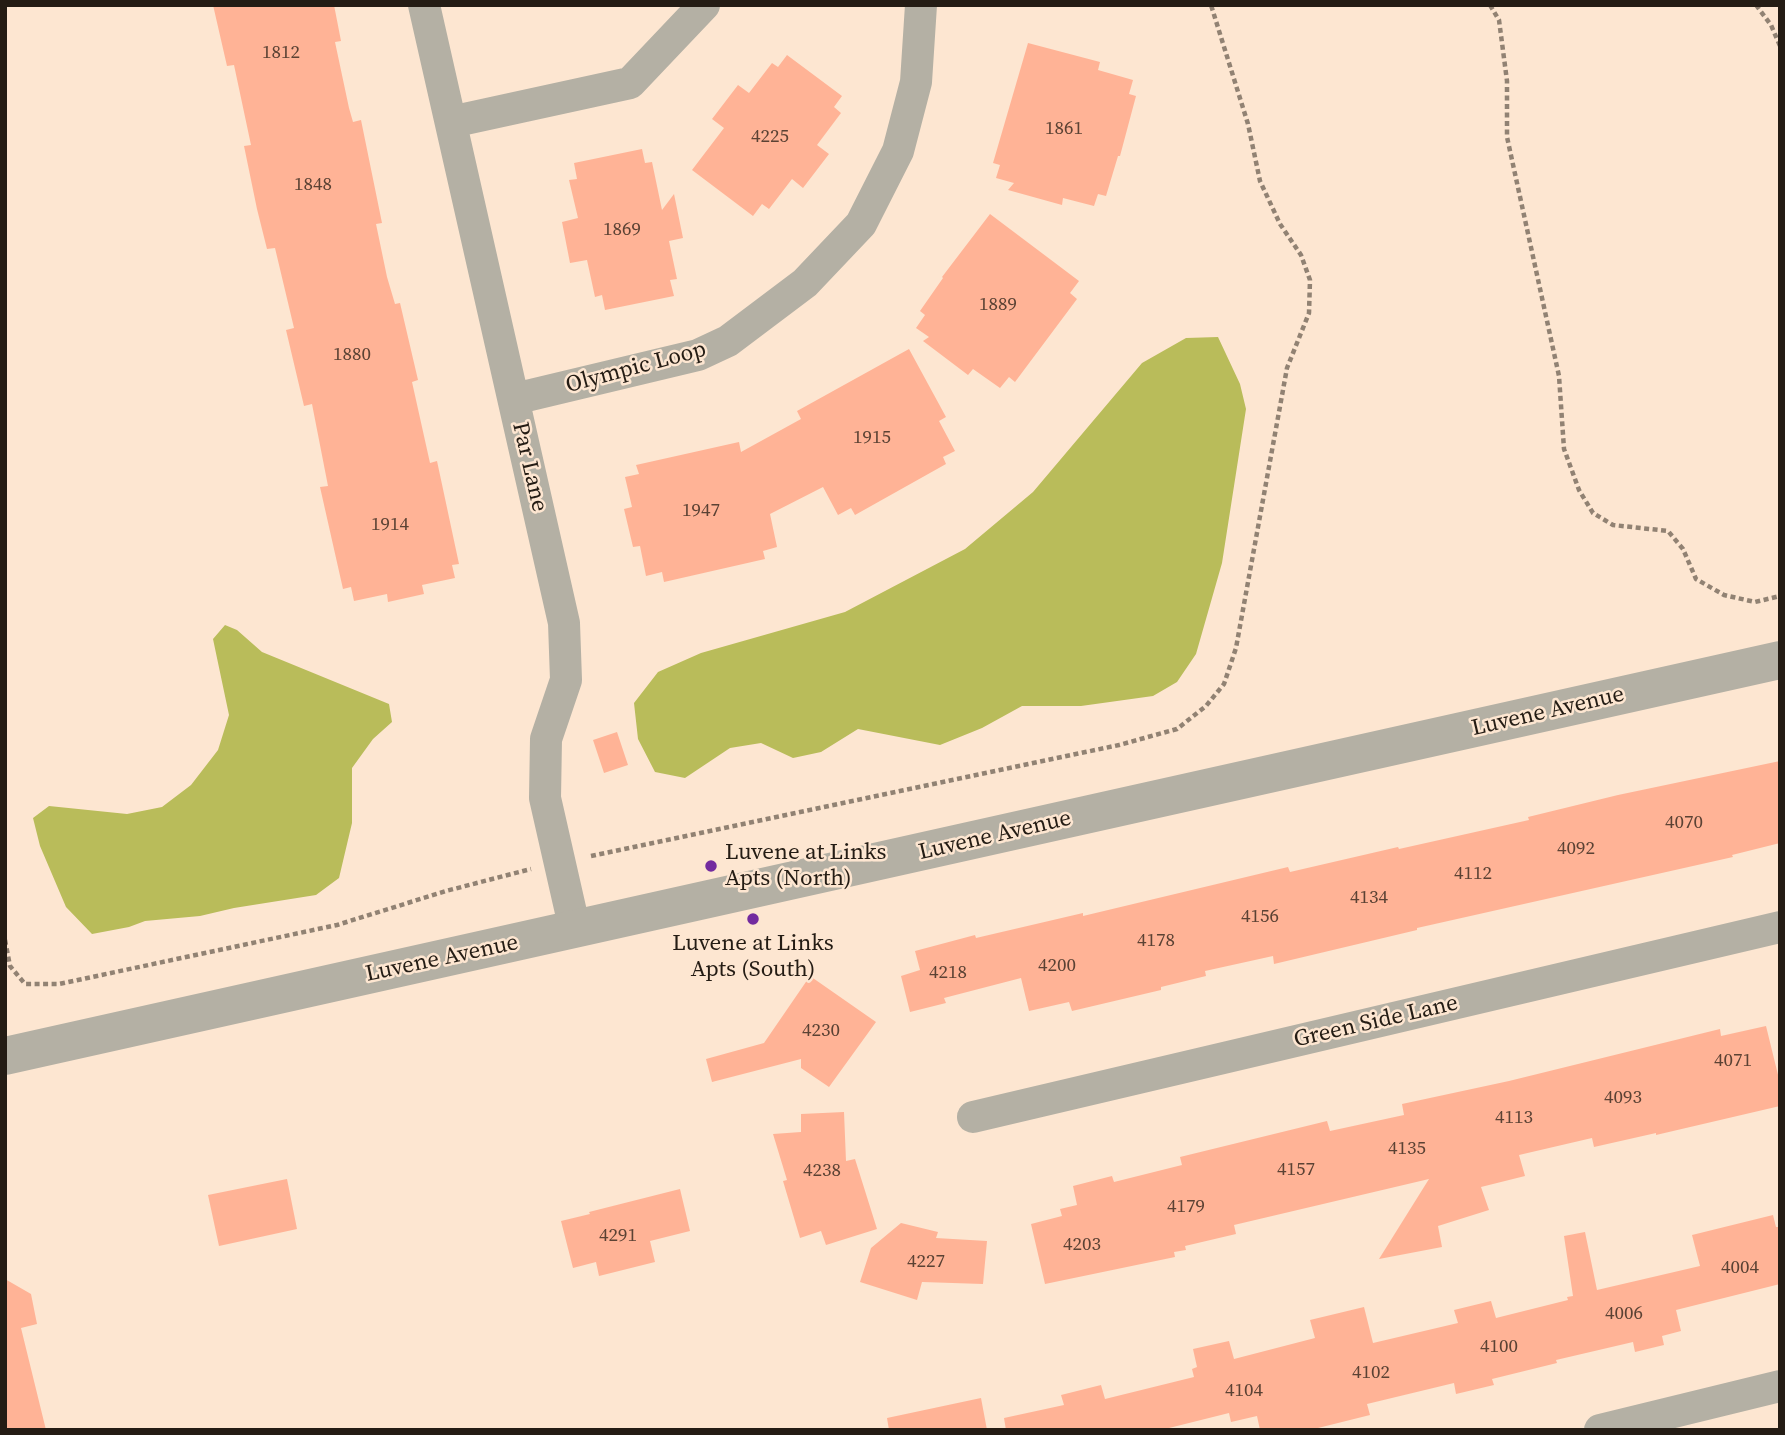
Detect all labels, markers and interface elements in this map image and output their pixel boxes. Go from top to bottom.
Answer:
house number: 1812 [262,42,300,64]
house number: 1861 [1045,118,1083,140]
house number: 4225 [751,126,789,148]
house number: 1848 [294,174,332,196]
house number: 1869 [603,219,641,241]
house number: 1889 [979,294,1017,316]
street label: Olympic Loop [563,336,709,400]
house number: 1880 [333,344,371,366]
street label: Par Lane [505,419,553,515]
house number: 1915 [853,427,891,449]
house number: 1947 [682,500,720,522]
house number: 1914 [371,514,409,536]
street label: Luvene Avenue [1469,681,1627,743]
street label: Luvene Avenue [916,805,1074,867]
house number: 4070 [1665,812,1703,834]
house number: 4092 [1557,838,1595,860]
place label: Luvene at Links Apts (North) [725,839,886,893]
marker: Luvene at Links Apts (North) [703,858,719,874]
house number: 4112 [1454,863,1492,885]
house number: 4134 [1350,887,1388,909]
house number: 4156 [1241,906,1279,928]
marker: Luvene at Links Apts (South) [745,911,761,927]
street label: Luvene Avenue [363,929,521,989]
place label: Luvene at Links Apts (South) [672,930,834,984]
house number: 4178 [1137,930,1175,952]
house number: 4200 [1038,955,1076,977]
house number: 4218 [929,962,967,984]
street label: Green Side Lane [1291,990,1461,1054]
house number: 4230 [802,1020,840,1042]
house number: 4071 [1714,1050,1752,1072]
house number: 4093 [1604,1087,1642,1109]
house number: 4113 [1495,1107,1533,1129]
house number: 4135 [1388,1138,1426,1160]
house number: 4157 [1277,1159,1315,1181]
house number: 4238 [803,1160,841,1182]
house number: 4179 [1167,1196,1205,1218]
house number: 4291 [599,1225,637,1247]
house number: 4203 [1063,1234,1101,1256]
house number: 4227 [907,1251,945,1273]
house number: 4004 [1721,1257,1759,1279]
house number: 4006 [1605,1303,1643,1325]
house number: 4100 [1480,1336,1518,1358]
house number: 4102 [1352,1362,1390,1384]
house number: 4104 [1225,1380,1263,1402]

